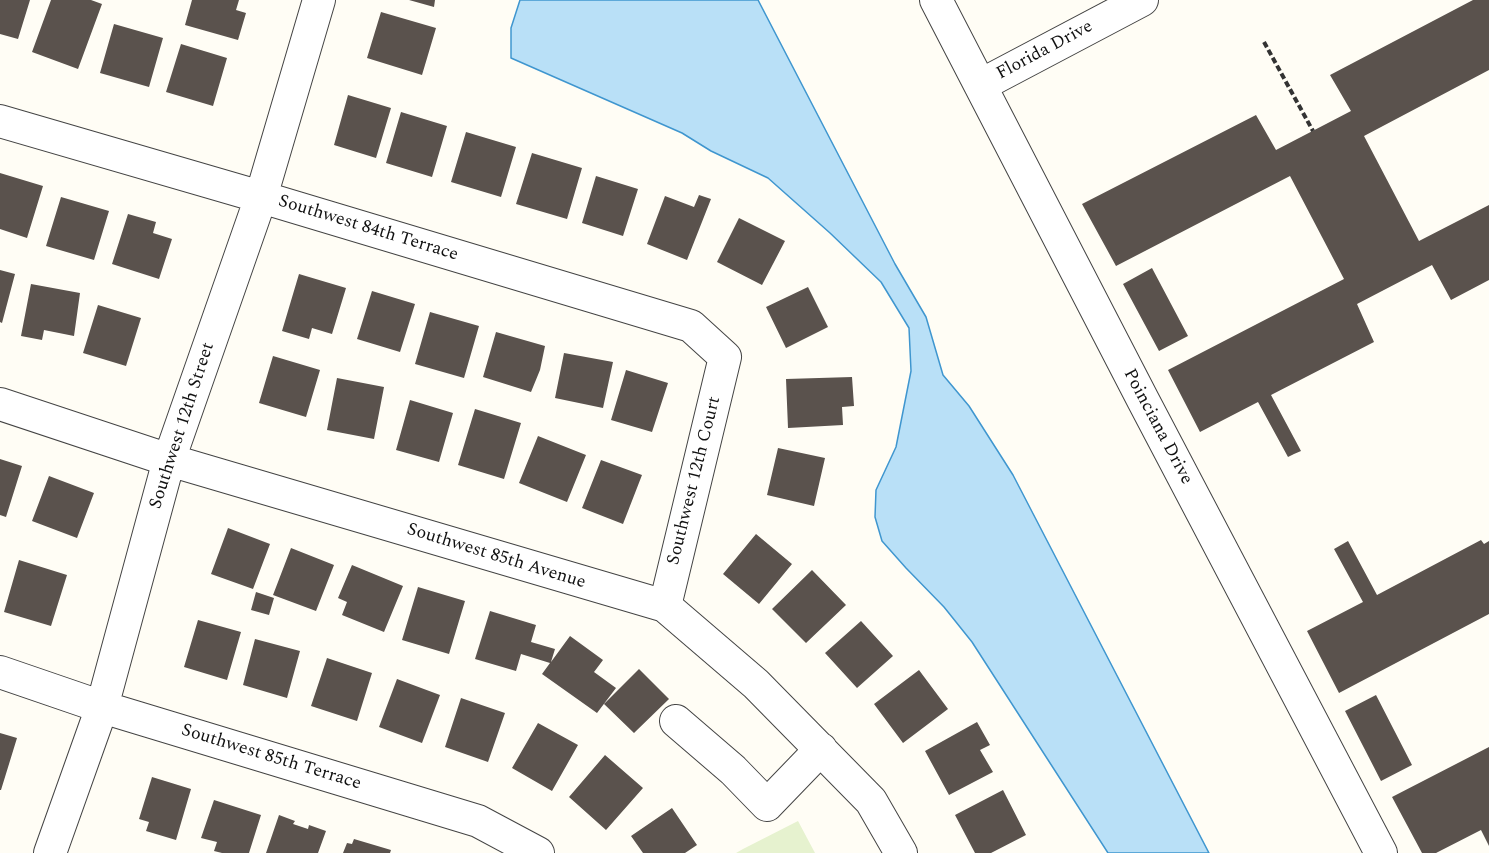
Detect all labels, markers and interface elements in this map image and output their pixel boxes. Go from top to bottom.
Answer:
street label: Florida Drive [993,17,1097,85]
street label: Southwest 84th Terrace [275,191,461,267]
street label: Southwest 12th Street [146,340,220,512]
street label: Poinciana Drive [1117,366,1197,488]
street label: Southwest 12th Court [664,395,726,567]
street label: Southwest 85th Avenue [404,519,588,595]
street label: Southwest 85th Terrace [178,720,364,796]

